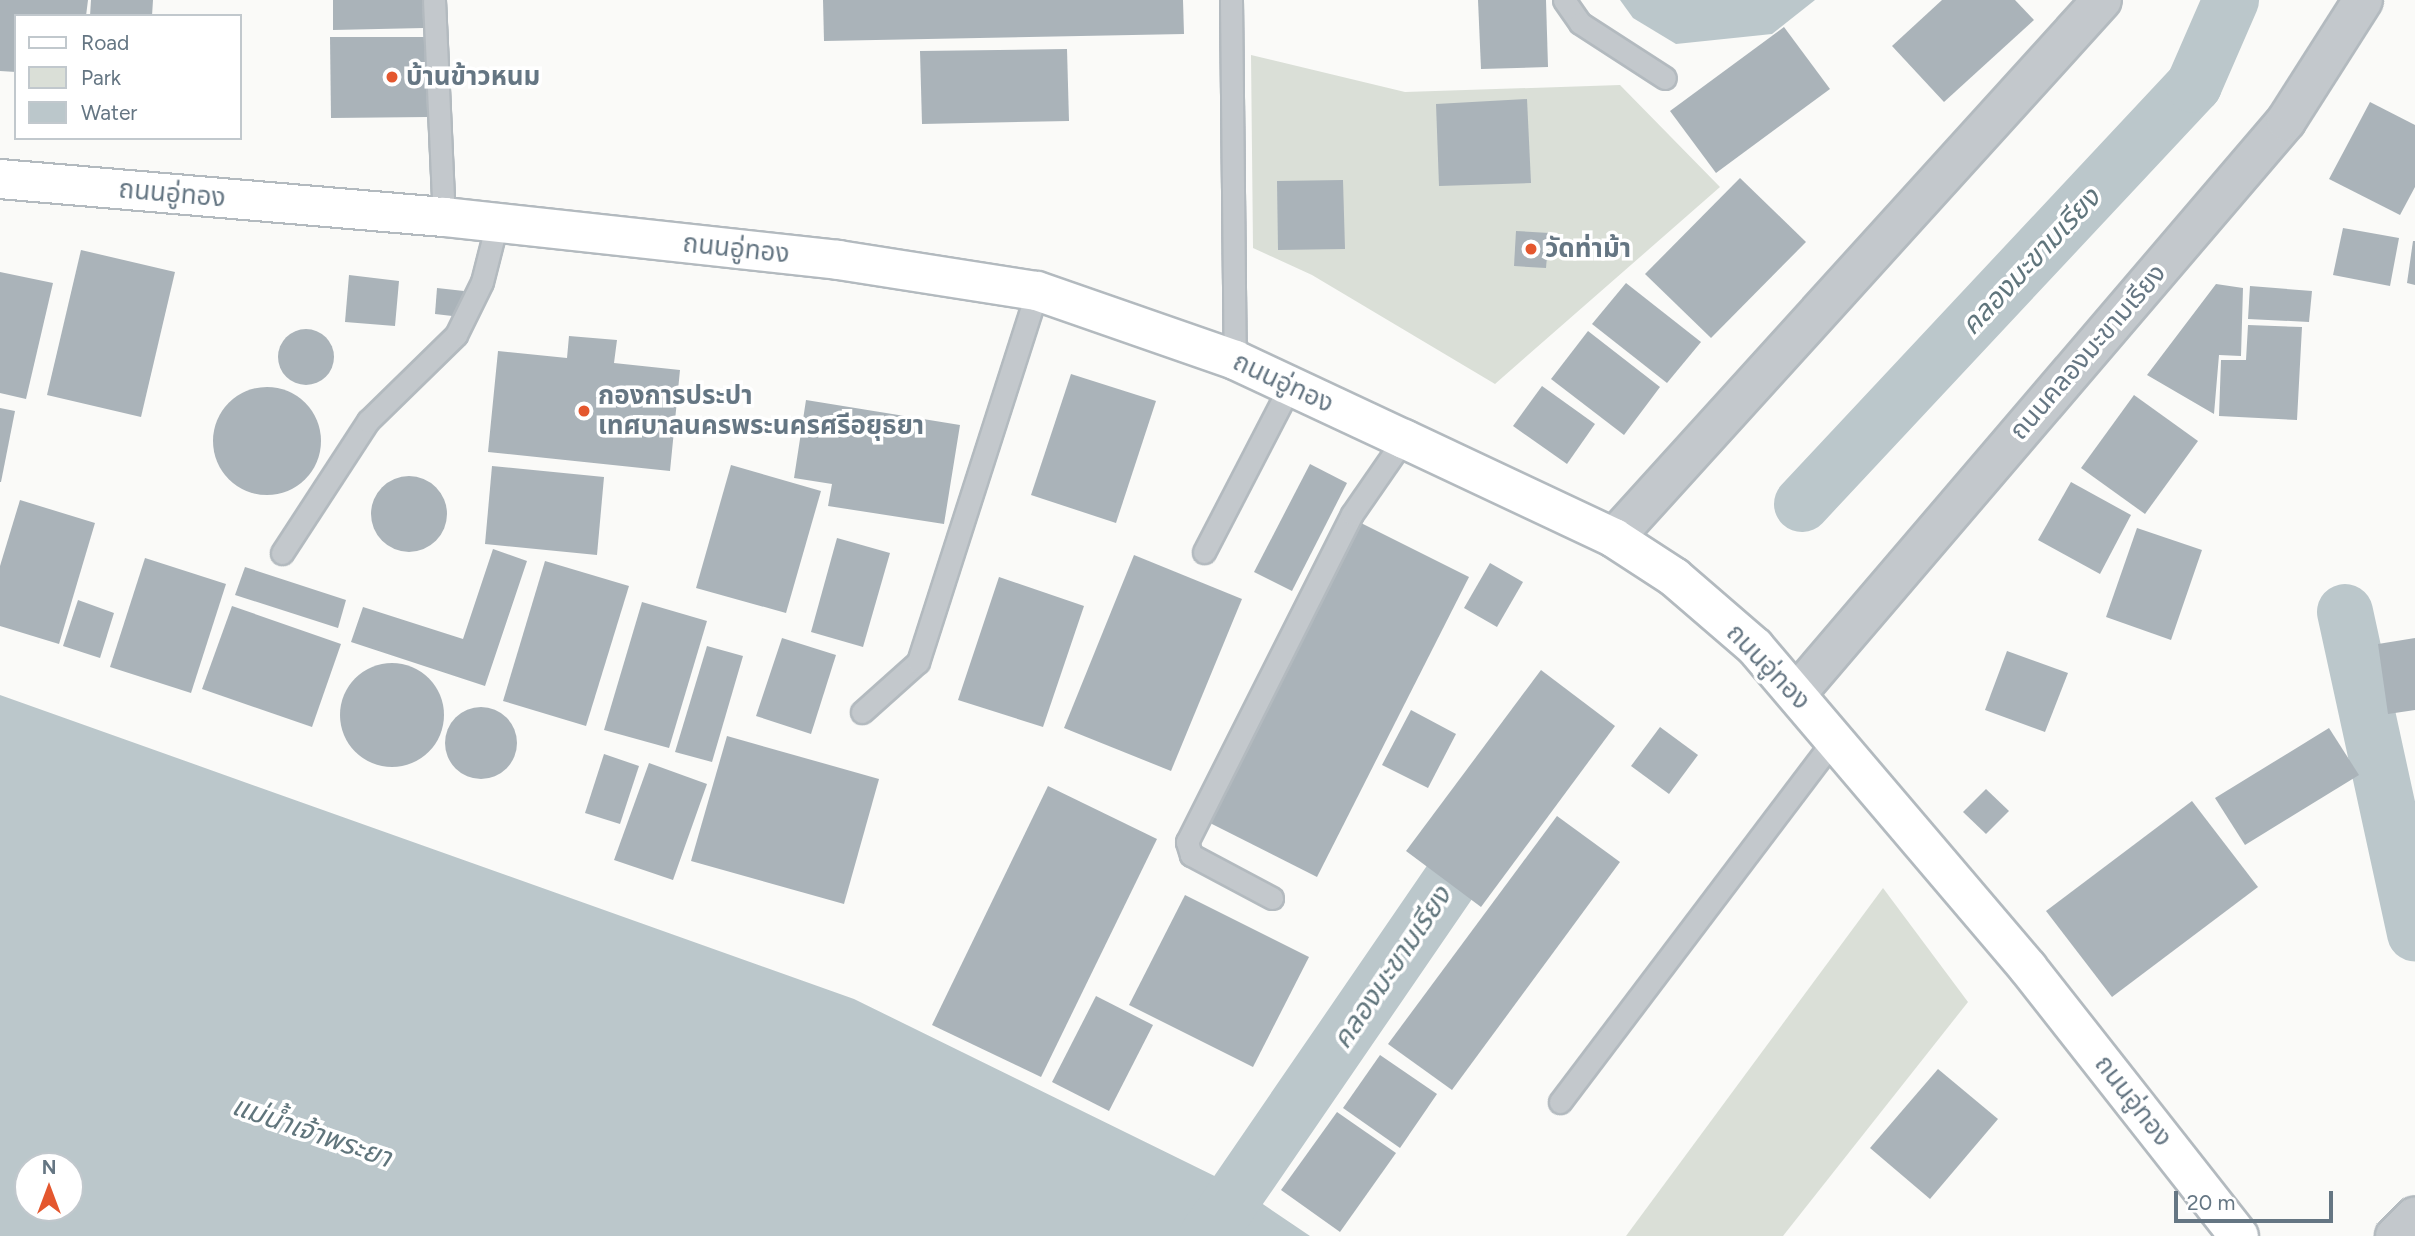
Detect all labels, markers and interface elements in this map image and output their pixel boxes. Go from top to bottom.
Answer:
legend [14,14,242,140]
text: Road [81,30,129,55]
place label: บ้านข้าวหนม [406,61,540,93]
text: Park [81,65,121,90]
marker: บ้านข้าวหนม [384,69,400,85]
text: Water [81,100,137,125]
street label: ถนนอู่ทอง [117,174,227,214]
water label: คลองมะขามเรียง [1954,181,2106,341]
street label: ถนนอู่ทอง [681,228,791,270]
place label: วัดท่าม้า [1545,233,1631,265]
marker: วัดท่าม้า [1523,241,1539,257]
street label: ถนนคลองมะขามเรียง [2003,258,2173,446]
street label: ถนนอู่ทอง [1228,346,1338,420]
place label: กองการประปา เทศบาลนครพระนครศรีอยุธยา [598,380,924,442]
marker: กองการประปา เทศบาลนครพระนครศรีอยุธยา [576,403,592,419]
street label: ถนนอู่ทอง [1720,618,1816,716]
water label: คลองมะขามเรียง [1324,880,1458,1054]
street label: ถนนอู่ทอง [2088,1049,2178,1153]
water label: แม่น้ำเจ้าพระยา [228,1088,396,1174]
north arrow [14,1152,84,1222]
text: N [42,1156,56,1179]
scale bar [2177,1176,2336,1220]
text: 20 m [2187,1190,2235,1215]

